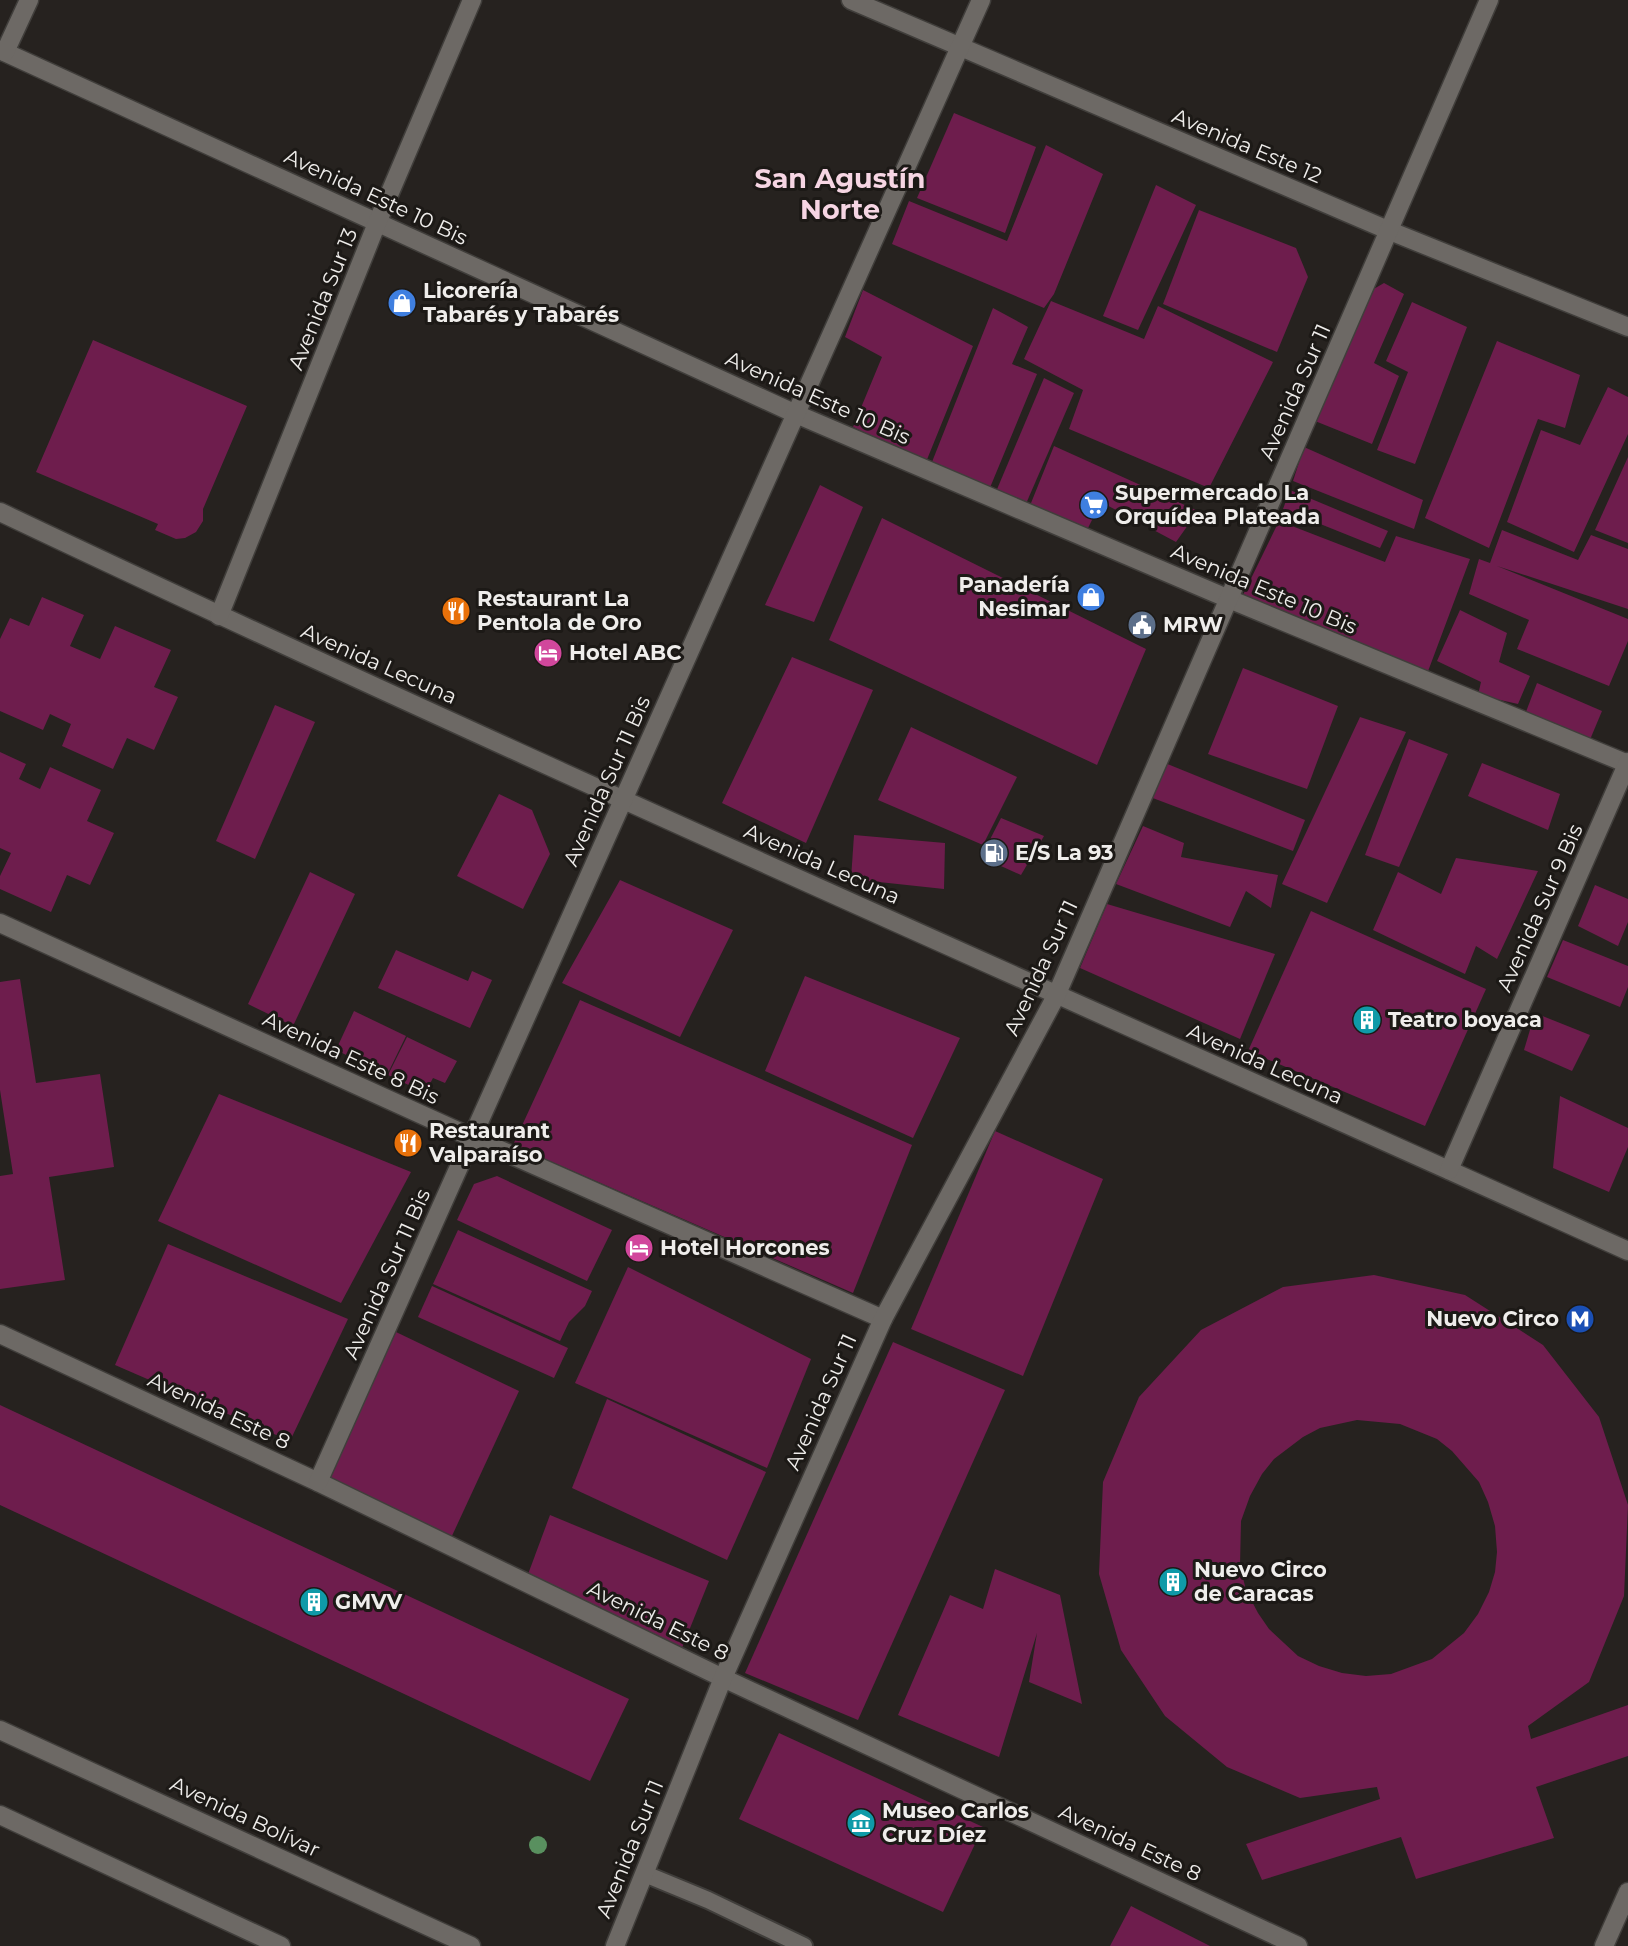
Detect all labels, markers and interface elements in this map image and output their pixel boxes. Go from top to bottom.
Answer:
street label: Avenida Este 12 [1169,103,1326,188]
street label: Avenida Este 10 Bis [281,143,472,250]
district label: San Agustín Norte [754,162,926,226]
street label: Avenida Sur 13 [283,224,362,373]
place label: Licorería Tabarés y Tabarés [423,278,619,327]
shop icon: Licorería Tabarés y Tabarés [386,287,418,319]
street label: Avenida Sur 11 [1253,320,1336,464]
street label: Avenida Este 10 Bis [722,346,914,450]
place label: Supermercado La Orquídea Plateada [1115,480,1320,529]
supermarket icon: Supermercado La Orquídea Plateada [1078,489,1110,521]
street label: Avenida Este 10 Bis [1168,538,1361,639]
place label: Panadería Nesimar [958,572,1070,621]
shop icon: Panadería Nesimar [1075,581,1107,613]
place label: Restaurant La Pentola de Oro [477,586,642,635]
restaurant icon: Restaurant La Pentola de Oro [440,595,472,627]
public building icon: MRW [1126,609,1158,641]
place label: MRW [1163,612,1223,637]
street label: Avenida Lecuna [298,618,461,709]
hotel icon: Hotel ABC [532,637,564,669]
place label: Hotel ABC [569,640,681,665]
street label: Avenida Sur 11 Bis [558,692,655,870]
street label: Avenida Lecuna [741,818,904,909]
street label: Avenida Sur 9 Bis [1491,820,1588,996]
fuel station icon: E/S La 93 [978,837,1010,869]
place label: E/S La 93 [1015,840,1114,865]
street label: Avenida Sur 11 [998,896,1083,1039]
building icon: Teatro boyaca [1351,1004,1383,1036]
street label: Avenida Este 8 Bis [259,1006,443,1109]
place label: Teatro boyaca [1388,1007,1542,1032]
street label: Avenida Lecuna [1184,1018,1347,1109]
place label: Restaurant Valparaíso [428,1118,550,1167]
restaurant icon: Restaurant Valparaíso [392,1127,424,1159]
street label: Avenida Sur 11 Bis [338,1185,435,1363]
hotel icon: Hotel Horcones [623,1232,655,1264]
place label: Hotel Horcones [660,1235,830,1260]
metro station icon: Nuevo Circo [1564,1303,1596,1335]
place label: Nuevo Circo [1426,1306,1559,1331]
street label: Avenida Sur 11 [779,1330,862,1474]
street label: Avenida Este 8 [144,1367,294,1454]
place label: Nuevo Circo de Caracas [1194,1557,1327,1606]
building icon: Nuevo Circo de Caracas [1157,1566,1189,1598]
street label: Avenida Este 8 [583,1576,733,1666]
building icon: GMVV [298,1586,330,1618]
place label: GMVV [335,1589,403,1614]
street label: Avenida Bolívar [166,1771,324,1862]
street label: Avenida Sur 11 [591,1776,669,1921]
place label: Museo Carlos Cruz Díez [882,1798,1029,1847]
street label: Avenida Este 8 [1055,1799,1205,1886]
museum icon: Museo Carlos Cruz Díez [845,1807,877,1839]

